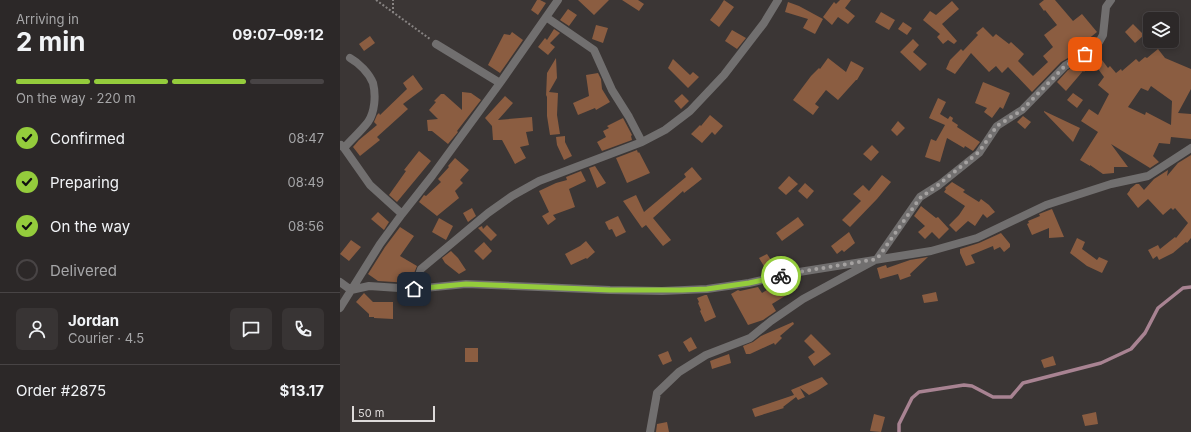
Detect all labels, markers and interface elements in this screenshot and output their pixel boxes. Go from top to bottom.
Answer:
text: Arriving in [16,11,79,27]
map controls [1143,12,1179,48]
button: layers [1143,12,1179,48]
text: 09:07–09:12 [232,25,324,44]
text: 2 min [16,26,86,57]
pin [1068,37,1102,71]
icon: bag [1074,43,1096,65]
text: On the way · 220 m [16,90,136,106]
icon: check [16,127,38,149]
text: Confirmed [50,129,125,148]
text: 08:47 [288,130,324,146]
icon: check [16,171,38,193]
text: Preparing [50,173,119,192]
text: 08:49 [288,174,324,190]
icon: check [16,215,38,237]
text: On the way [50,217,130,236]
text: 08:56 [288,218,324,234]
courier [761,256,801,296]
text: Delivered [50,261,117,280]
icon: bike [770,265,792,287]
pin [397,272,431,306]
icon: home [403,278,425,300]
button: person [16,308,58,350]
button: chat [230,308,272,350]
button: phone [282,308,324,350]
text: Jordan [68,311,119,330]
text: Courier · 4.5 [68,330,144,346]
text: Order #2875 [16,381,106,400]
text: $13.17 [279,381,324,400]
scale bar [352,404,435,423]
text: 50 m [358,406,384,420]

